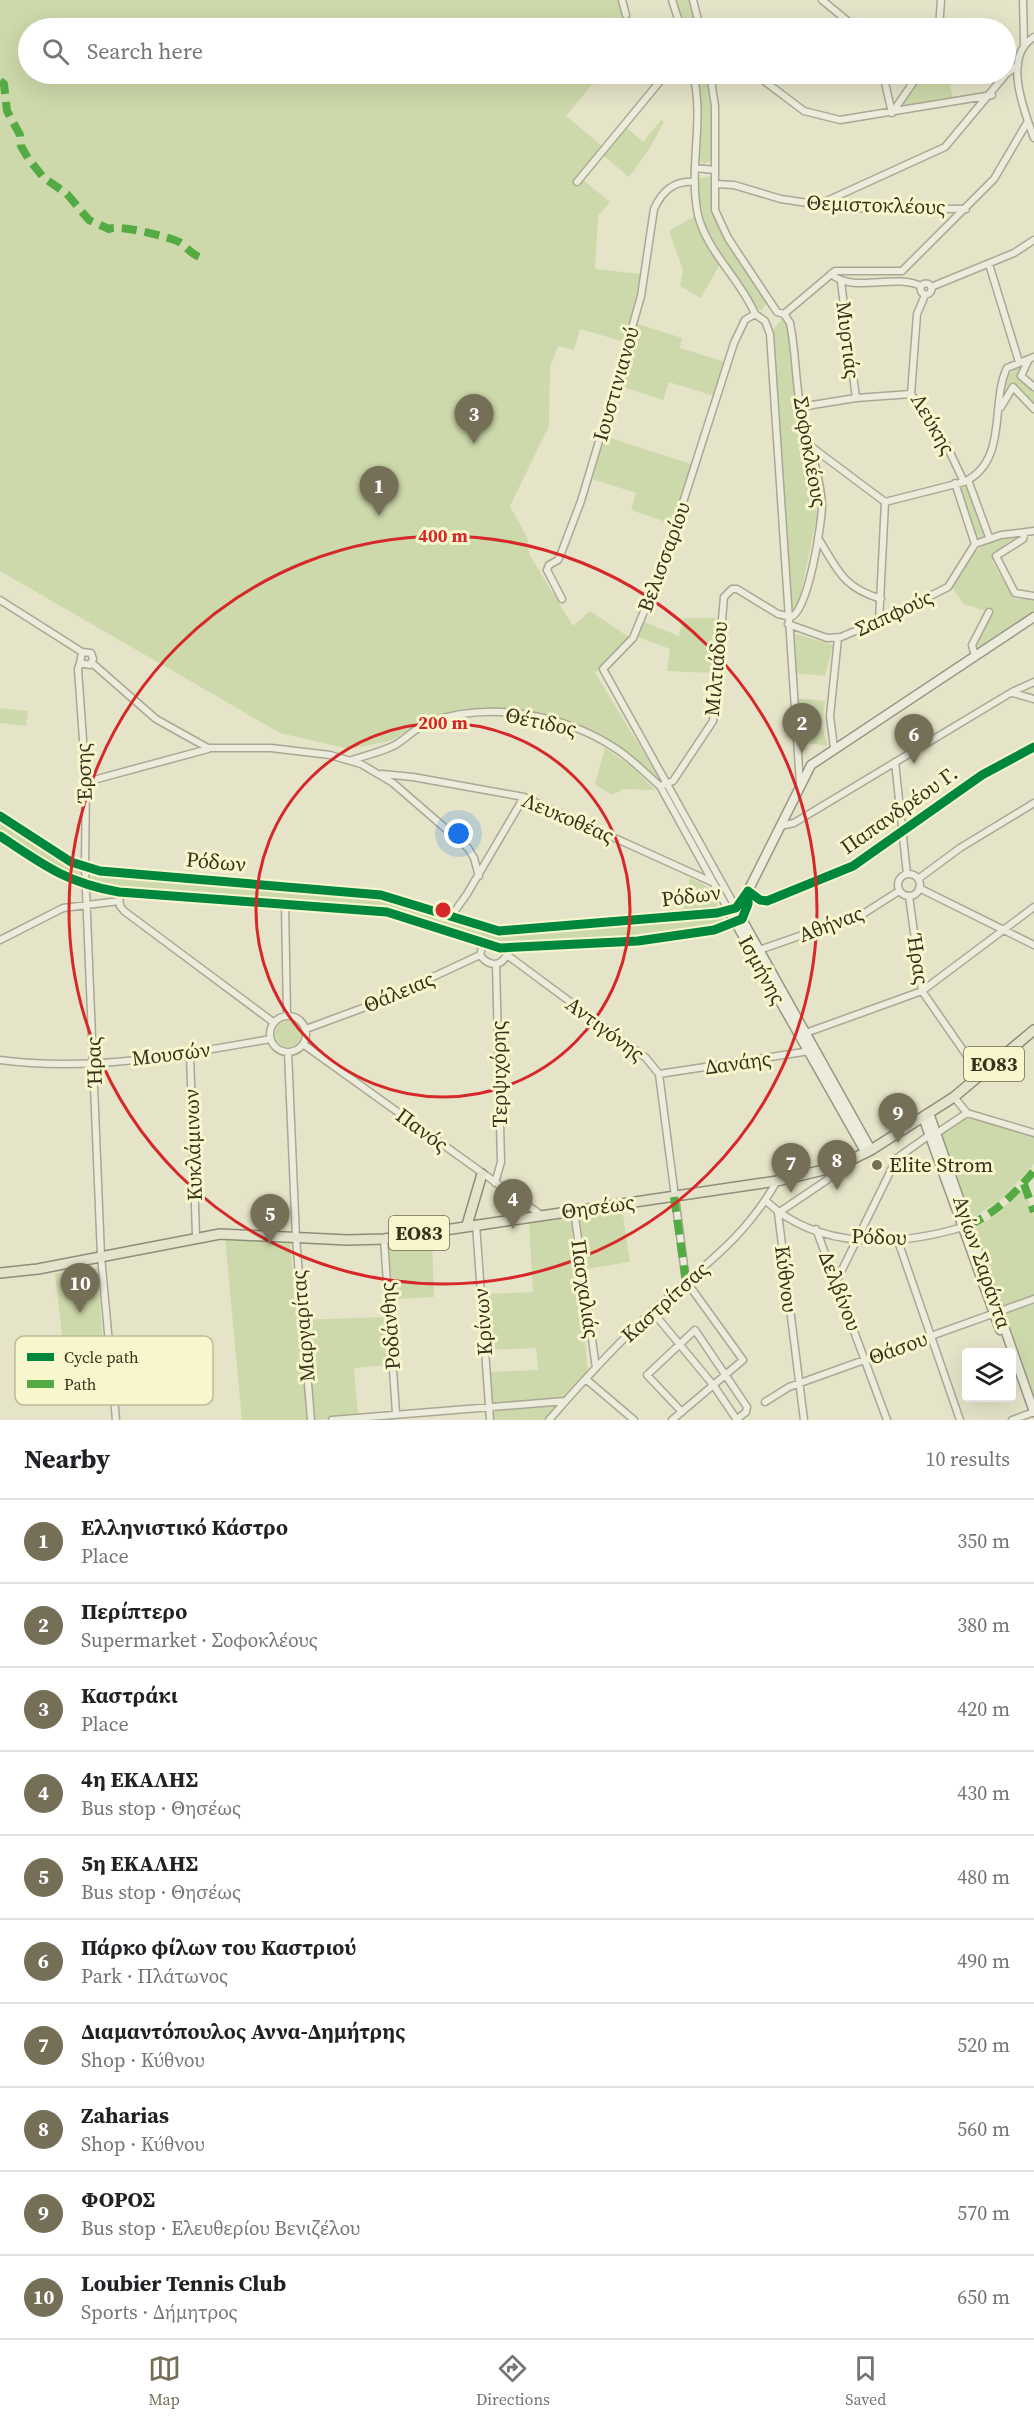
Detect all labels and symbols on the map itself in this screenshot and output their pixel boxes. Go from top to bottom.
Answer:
street label: Θεμιστοκλέους [806,188,946,221]
street label: Μυρτιάς [829,300,868,380]
street label: Ιουστινιανού [585,323,646,445]
street label: Λεύκης [904,388,963,460]
pin: 3 [454,394,494,444]
street label: Σοφοκλέους [787,394,834,509]
pin: 1 [360,466,398,516]
street label: Βελισσαρίου [630,498,697,616]
text: 400 m [418,523,468,548]
street label: Σαπφούς [850,582,937,643]
street label: Μιλτιάδου [697,620,734,718]
street label: Θέτιδος [503,700,579,743]
pin: 2 [782,704,822,753]
text: 200 m [418,710,468,735]
pin: 6 [894,714,934,764]
street label: Έρσης [68,742,99,805]
street label: Παπανδρέου Γ. [834,758,963,861]
street label: Λευκοθέας [518,785,619,850]
your location [444,819,473,848]
street label: Ρόδων [185,844,247,879]
street label: Ρόδων [659,877,722,914]
street label: Αθήνας [794,898,867,949]
centre of rings [433,900,453,920]
street label: Ισμήνης [732,930,793,1009]
street label: Ήρας [900,930,937,987]
street label: Θάλειας [359,964,439,1019]
street label: Αντιγόνης [560,989,651,1068]
street label: Τερψιχόρης [483,1020,514,1128]
street label: Μουσών [130,1034,212,1073]
street label: Ήρας [78,1036,109,1089]
street label: Δανάης [703,1044,773,1082]
road number: ΕΟ83 [964,1047,1024,1081]
street label: Κυκλάμινων [176,1088,209,1202]
pin: 9 [878,1094,918,1143]
street label: Πανός [390,1101,454,1158]
pin: 8 [818,1140,856,1190]
pin: 7 [772,1144,810,1193]
place label: Elite Strom [889,1150,993,1179]
marker: Elite Strom [870,1158,884,1172]
pin: 4 [494,1180,532,1229]
street label: Θησέως [559,1187,636,1226]
street label: Αγίων Σαράντα [946,1192,1019,1332]
pin: 5 [250,1194,290,1244]
road number: ΕΟ83 [389,1216,449,1250]
street label: Ρόδου [851,1221,907,1252]
street label: Πασχαλιάς [564,1238,607,1340]
street label: Κύθνου [768,1244,805,1314]
street label: Δελβίνου [812,1247,869,1335]
street label: Καστρίτσας [615,1255,715,1349]
pin: 10 [60,1264,100,1313]
street label: Μαργαρίτας [283,1269,322,1383]
street label: Ροδάνθης [372,1281,407,1371]
street label: Κρίνων [466,1287,499,1357]
street label: Θάσου [864,1324,931,1372]
legend [15,1336,213,1405]
text: Cycle path [64,1346,139,1368]
text: Path [64,1373,97,1395]

